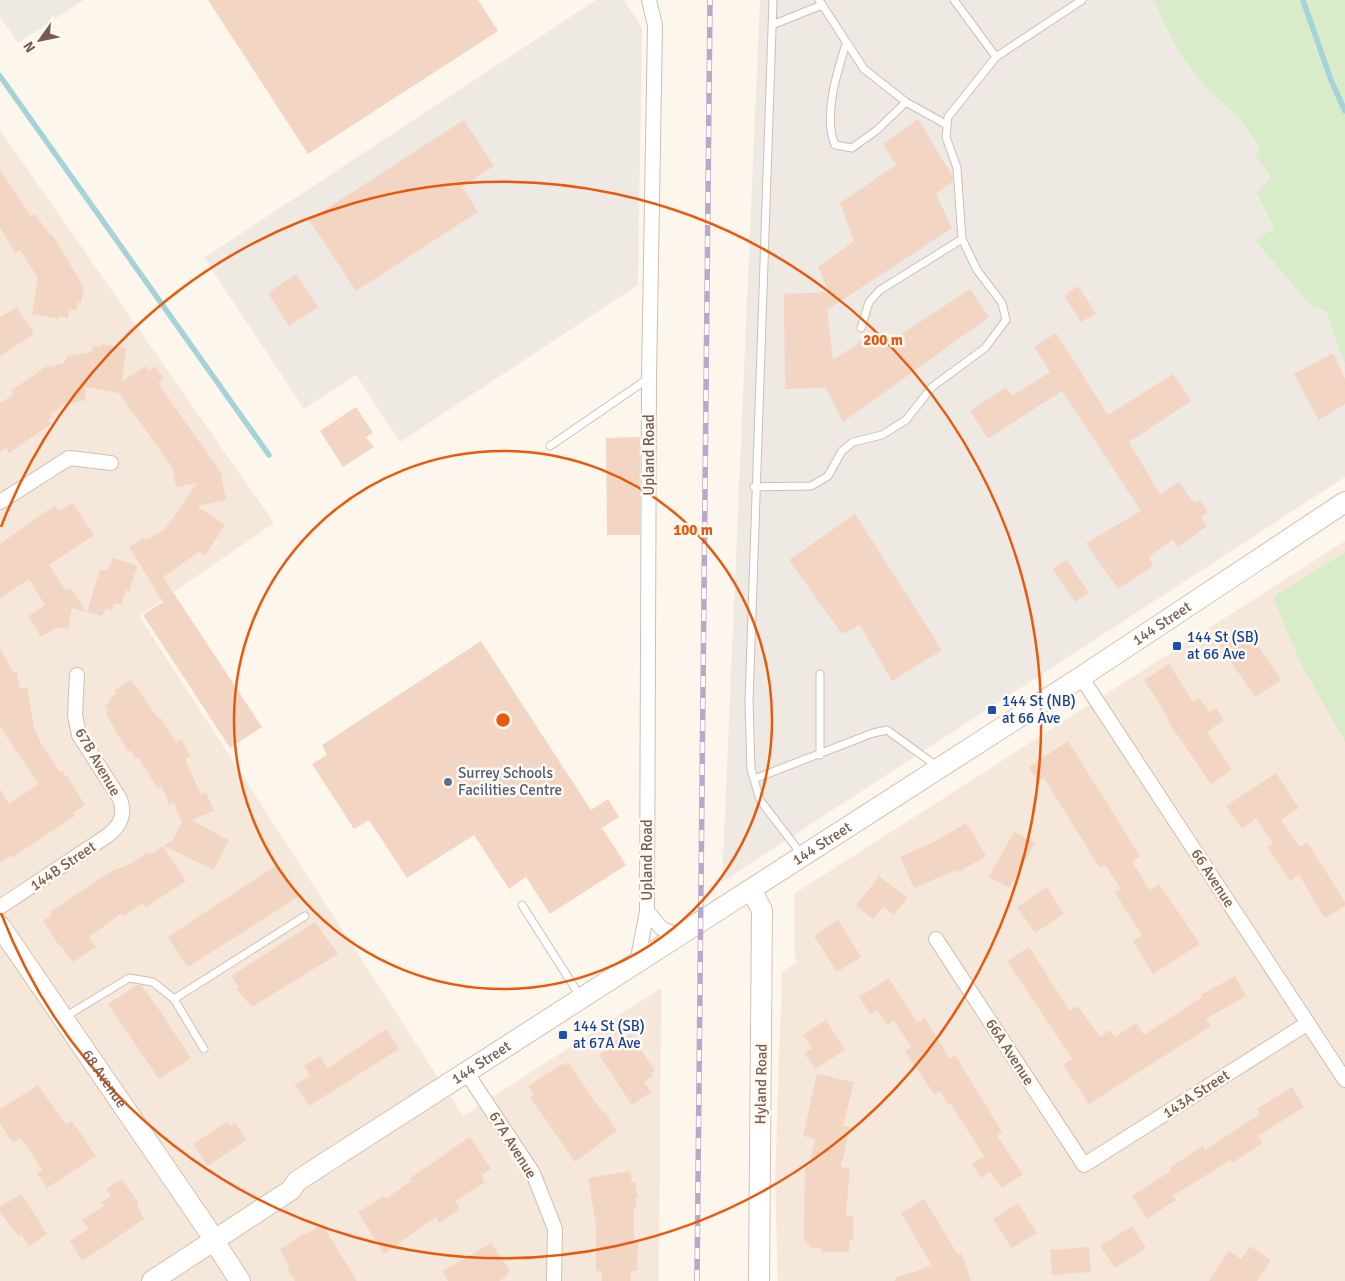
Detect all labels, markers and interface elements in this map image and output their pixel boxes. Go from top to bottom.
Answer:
north arrow [15,15,65,65]
text: N [20,38,39,56]
text: 200 m [863,331,903,349]
street label: Upland Road [640,414,658,496]
text: 100 m [673,521,713,539]
street label: 144 Street [1129,597,1195,649]
place label: 144 St (SB) at 66 Ave [1187,628,1259,663]
marker: 144 St (SB) at 66 Ave [1171,640,1183,652]
place label: 144 St (NB) at 66 Ave [1002,692,1076,727]
marker: 144 St (NB) at 66 Ave [986,704,998,716]
centre of rings [494,711,512,729]
street label: 67B Avenue [71,725,125,799]
place label: Surrey Schools Facilities Centre [458,764,562,799]
marker: Surrey Schools Facilities Centre [442,776,454,788]
street label: 144 Street [789,818,855,869]
street label: Upland Road [638,819,656,901]
street label: 144B Street [27,837,99,895]
street label: 66 Avenue [1187,845,1239,911]
street label: 66A Avenue [982,1015,1038,1089]
place label: 144 St (SB) at 67A Ave [573,1017,645,1052]
marker: 144 St (SB) at 67A Ave [557,1029,569,1041]
street label: 144 Street [448,1037,514,1088]
street label: Hyland Road [751,1043,771,1125]
street label: 68 Avenue [78,1046,131,1111]
street label: 143A Street [1159,1066,1233,1122]
street label: 67A Avenue [485,1108,541,1182]

